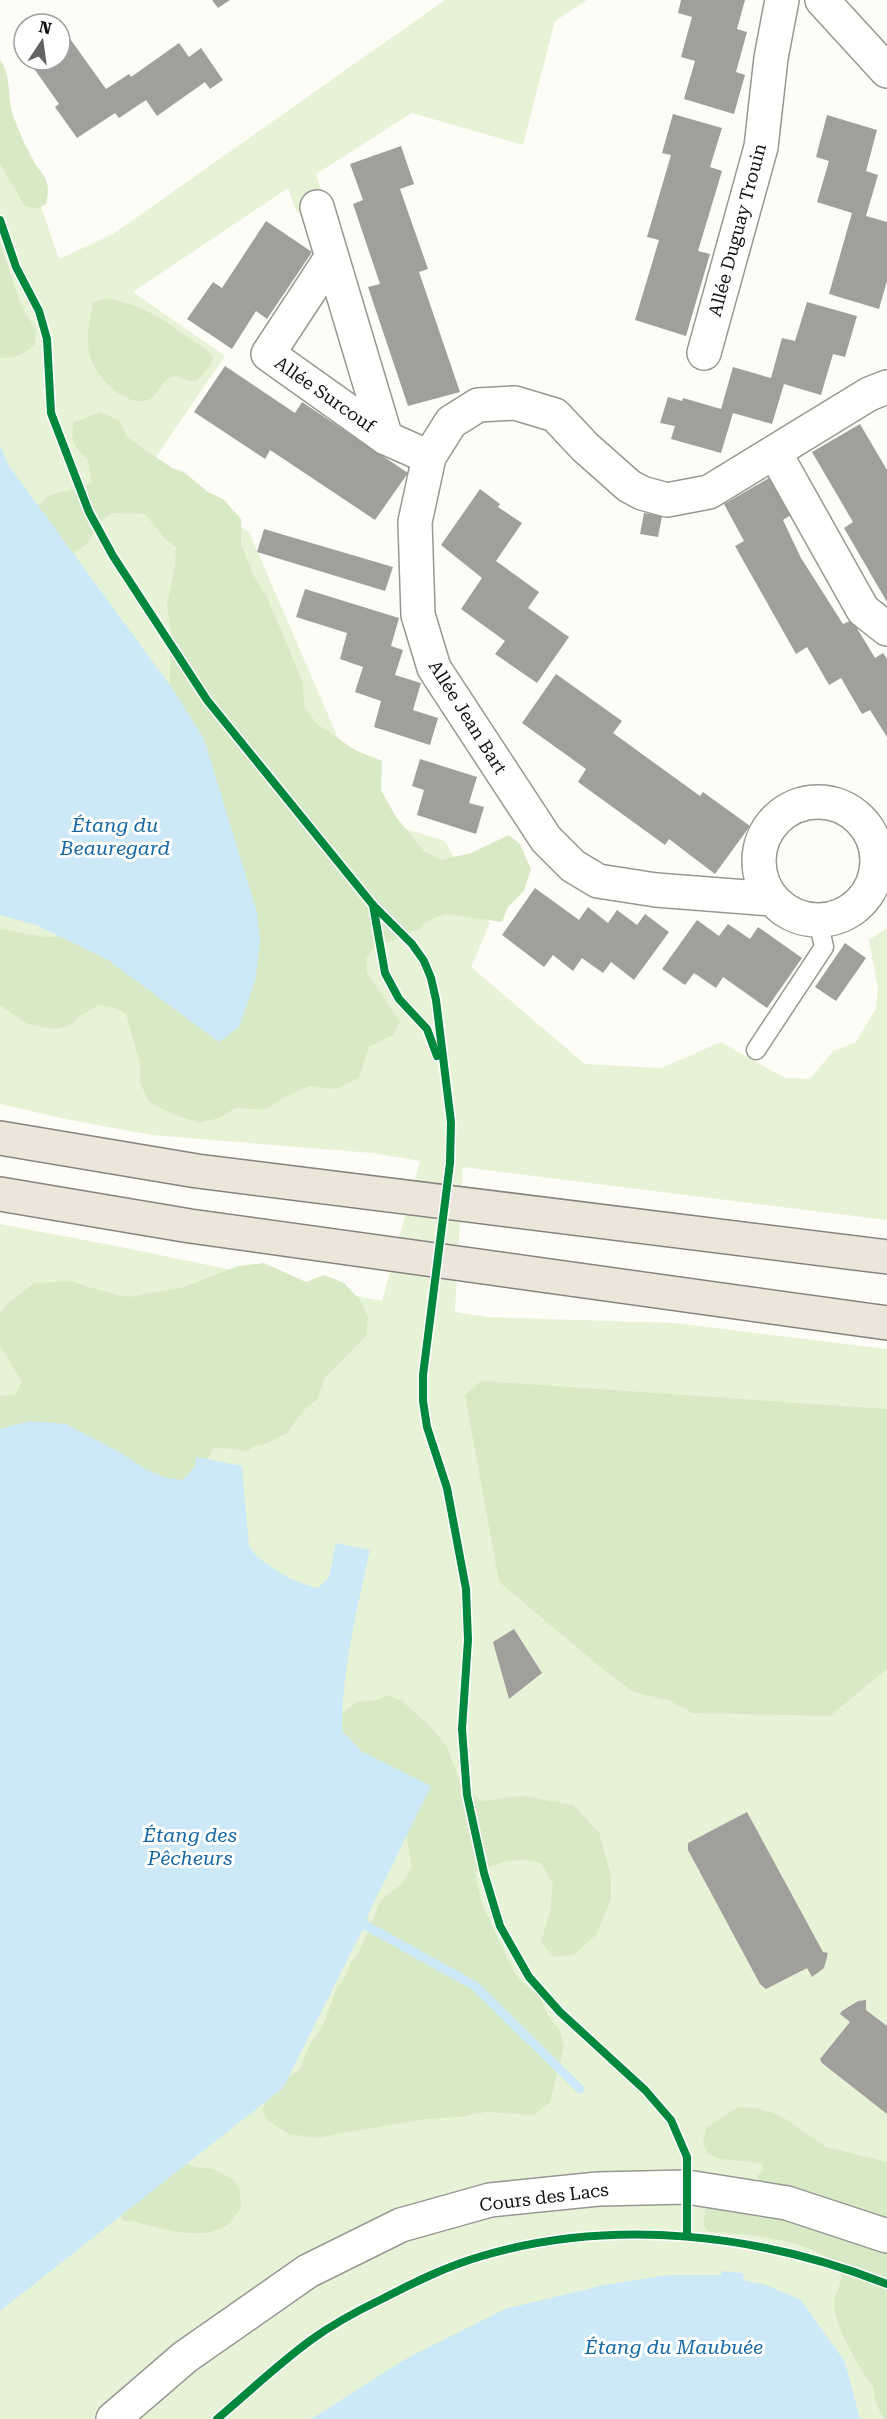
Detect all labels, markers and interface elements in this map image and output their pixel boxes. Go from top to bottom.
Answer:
north arrow [12,12,72,72]
text: N [37,17,53,39]
street label: Allée Duguay Trouin [704,141,770,319]
street label: Allée Surcouf [271,352,380,437]
street label: Allée Jean Bart [425,656,512,778]
water label: Étang du Beauregard [59,813,170,860]
water label: Étang des Pêcheurs [142,1823,237,1870]
street label: Cours des Lacs [478,2179,610,2215]
water label: Étang du Maubuée [584,2335,763,2359]

